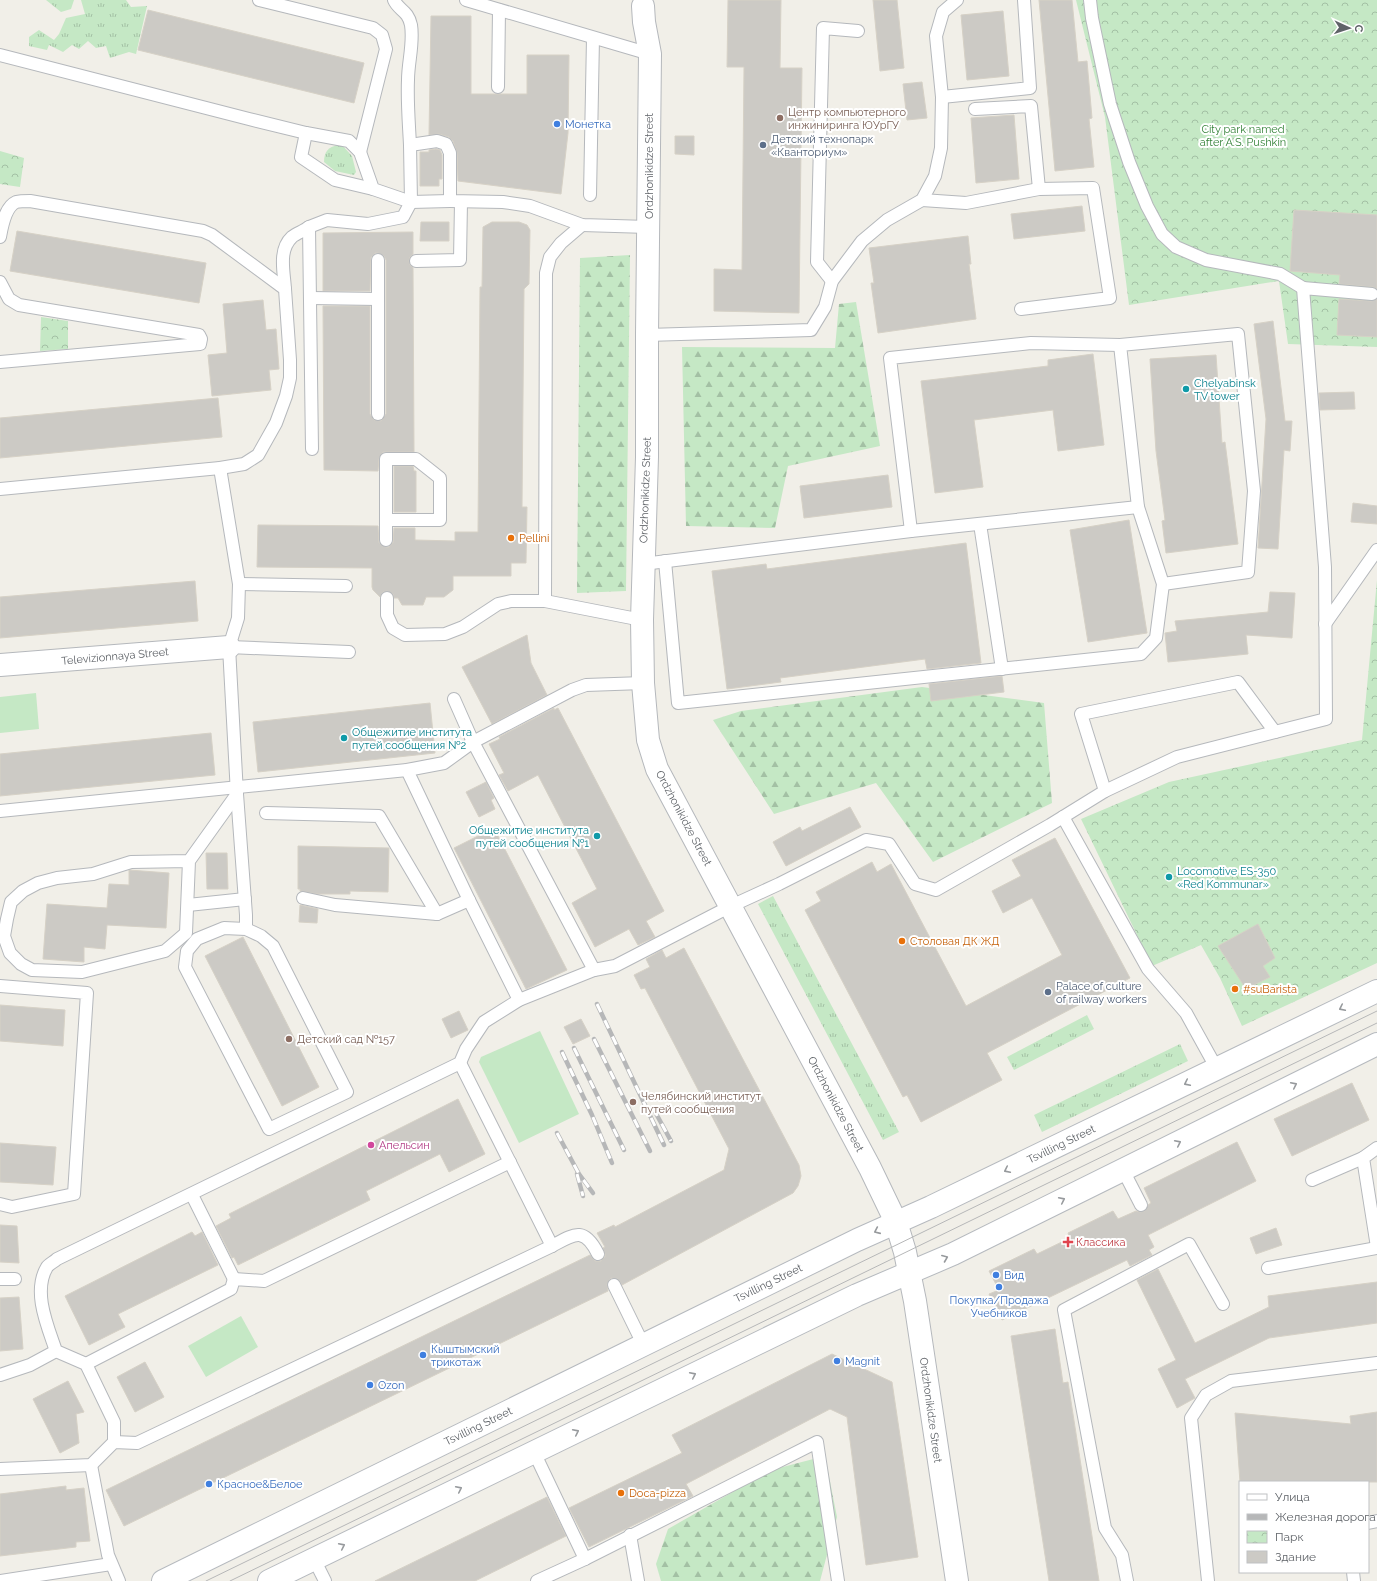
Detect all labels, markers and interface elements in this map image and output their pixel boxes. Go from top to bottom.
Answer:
north arrow [1329,8,1369,48]
text: С [1352,24,1365,33]
place label: Центр компьютерного инжиниринга ЮУрГУ [788,106,907,132]
street label: Ordzhonikidze Street [643,113,656,219]
marker: Центр компьютерного инжиниринга ЮУрГУ [775,113,785,123]
place label: Монетка [565,118,611,131]
marker: Монетка [552,119,562,129]
park label: City park named after A.S. Pushkin [1200,123,1286,149]
place label: Детский технопарк «Кванториум» [771,133,874,159]
marker: Детский технопарк «Кванториум» [758,140,768,150]
place label: Chelyabinsk TV tower [1194,377,1256,403]
marker: Chelyabinsk TV tower [1181,384,1191,394]
street label: Ordzhonikidze Street [637,436,654,543]
place label: Pellini [519,532,549,545]
marker: Pellini [506,533,516,543]
street label: Televizionnaya Street [61,645,170,668]
place label: Общежитие института путей сообщения №2 [352,726,472,752]
marker: Общежитие института путей сообщения №2 [339,733,349,743]
street label: Ordzhonikidze Street [653,768,714,868]
place label: Общежитие института путей сообщения №1 [469,824,589,850]
marker: Общежитие института путей сообщения №1 [592,831,602,841]
place label: Locomotive ES-350 «Red Kommunar» [1177,865,1276,891]
marker: Locomotive ES-350 «Red Kommunar» [1164,872,1174,882]
place label: Столовая ДК ЖД [910,935,999,948]
marker: Столовая ДК ЖД [897,936,907,946]
place label: Palace of culture of railway workers [1056,980,1147,1006]
place label: #suBarista [1243,983,1297,996]
marker: #suBarista [1230,984,1240,994]
marker: Palace of culture of railway workers [1043,987,1053,997]
one-way arrow [1339,1003,1346,1011]
place label: Детский сад №157 [297,1033,395,1046]
marker: Детский сад №157 [284,1034,294,1044]
street label: Ordzhonikidze Street [805,1054,866,1154]
one-way arrow [1184,1078,1192,1086]
one-way arrow [1290,1082,1298,1090]
place label: Челябинский институт путей сообщения [641,1090,762,1116]
marker: Челябинский институт путей сообщения [628,1097,638,1107]
street label: Tsvilling Street [1025,1122,1098,1166]
place label: Апельсин [379,1139,430,1152]
marker: Апельсин [366,1140,376,1150]
one-way arrow [1174,1140,1181,1147]
one-way arrow [1004,1165,1011,1173]
one-way arrow [1057,1198,1065,1205]
one-way arrow [873,1226,881,1234]
place label: Классика [1076,1236,1125,1249]
marker: Классика [1063,1237,1073,1247]
one-way arrow [941,1254,948,1262]
street label: Tsvilling Street [732,1261,805,1305]
place label: Вид [1004,1269,1025,1282]
marker: Вид [991,1270,1001,1280]
marker: Покупка/Продажа Учебников [994,1282,1004,1292]
place label: Покупка/Продажа Учебников [950,1294,1048,1320]
place label: Кыштымский трикотаж [431,1343,499,1369]
marker: Кыштымский трикотаж [418,1350,428,1360]
place label: Magnit [845,1355,880,1368]
marker: Magnit [832,1356,842,1366]
street label: Ordzhonikidze Street [917,1357,944,1464]
one-way arrow [688,1372,696,1380]
place label: Ozon [378,1379,405,1392]
marker: Ozon [365,1380,375,1390]
street label: Tsvilling Street [442,1404,515,1448]
one-way arrow [571,1429,579,1437]
place label: Красное&Белое [217,1478,303,1491]
marker: Красное&Белое [204,1479,214,1489]
legend [1239,1481,1369,1573]
one-way arrow [455,1486,462,1494]
place label: Doca-pizza [629,1487,686,1500]
marker: Doca-pizza [616,1488,626,1498]
text: Улица [1275,1490,1310,1504]
text: Железная дорога [1275,1510,1376,1524]
text: Парк [1275,1530,1304,1544]
one-way arrow [338,1543,345,1551]
text: Здание [1275,1550,1316,1564]

